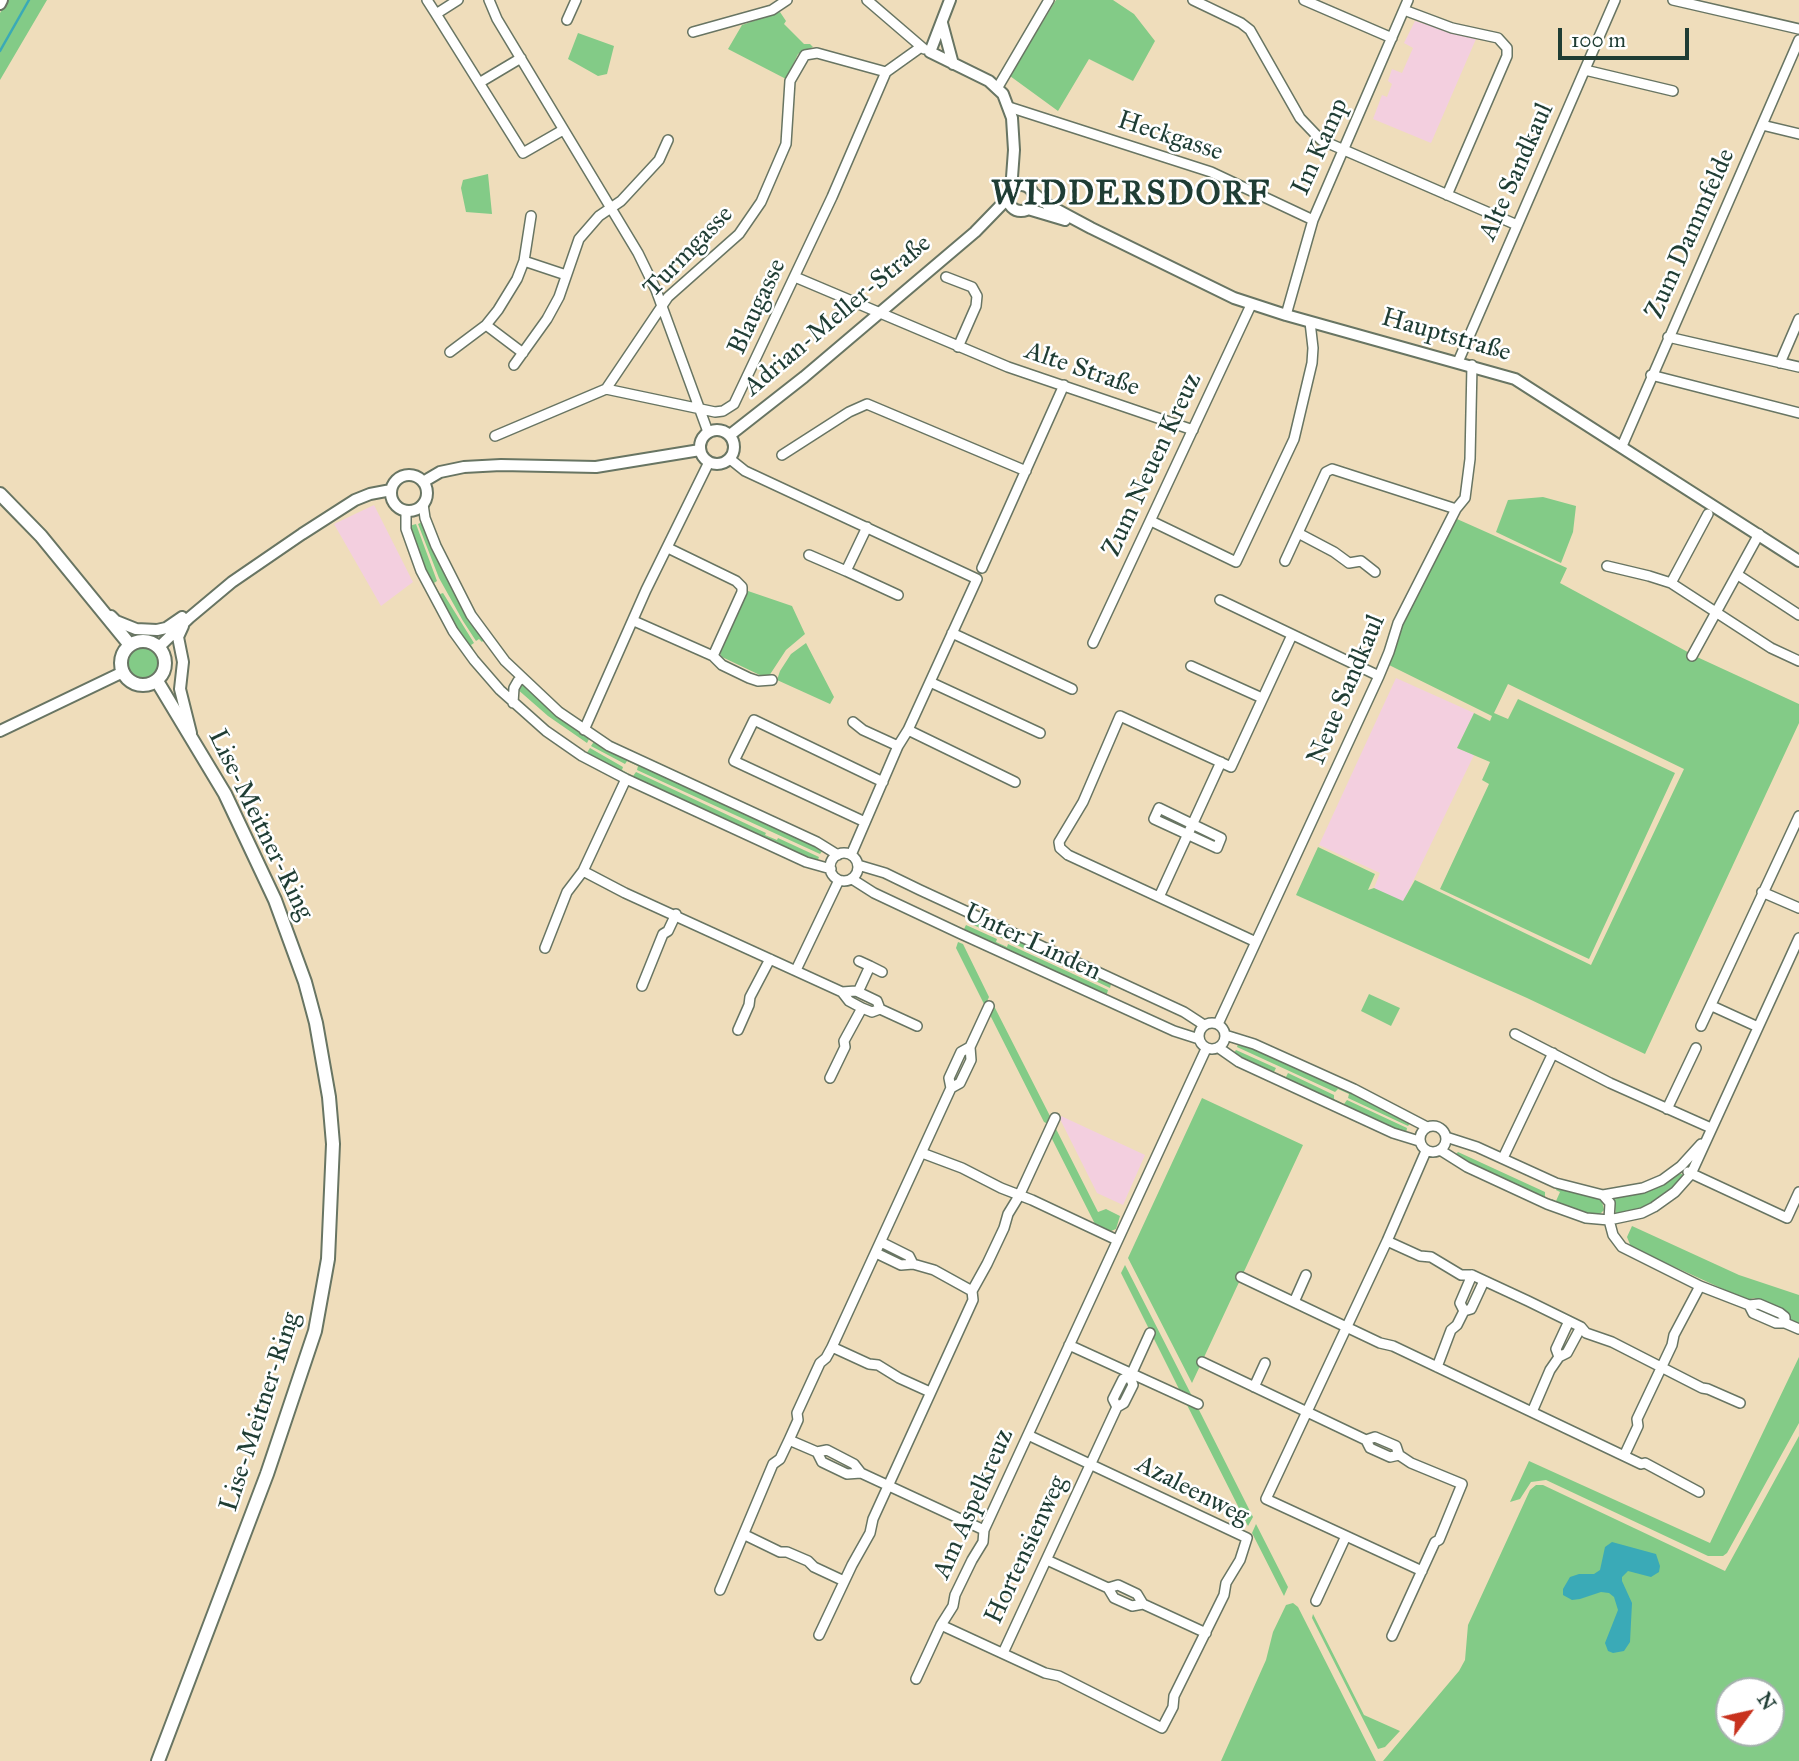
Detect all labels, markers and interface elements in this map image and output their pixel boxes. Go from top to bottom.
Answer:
scale bar [1561,14,1692,58]
text: 100 m [1571,27,1626,53]
street label: Im Kamp [1286,94,1356,200]
street label: Alte Sandkaul [1473,98,1561,246]
street label: Heckgasse [1113,105,1227,169]
street label: Zum Dammfelde [1640,144,1742,324]
district label: WIDDERSDORF [992,176,1270,216]
street label: Turmgasse [638,200,740,304]
street label: Adrian-Meller-Straße [738,229,938,403]
street label: Blaugasse [722,254,794,360]
street label: Hauptstraße [1378,303,1514,369]
street label: Alte Straße [1021,336,1143,404]
street label: Zum Neuen Kreuz [1097,368,1209,562]
street label: Neue Sandkaul [1301,610,1393,770]
street label: Lise-Meitner-Ring [200,725,320,925]
street label: Unter Linden [959,898,1105,988]
street label: Lise-Meitner-Ring [214,1308,308,1516]
street label: Am Aspelkreuz [927,1424,1021,1584]
street label: Azaleenweg [1130,1449,1254,1533]
street label: Hortensienweg [979,1471,1075,1629]
north arrow [1715,1677,1785,1747]
text: N [1752,1688,1780,1714]

